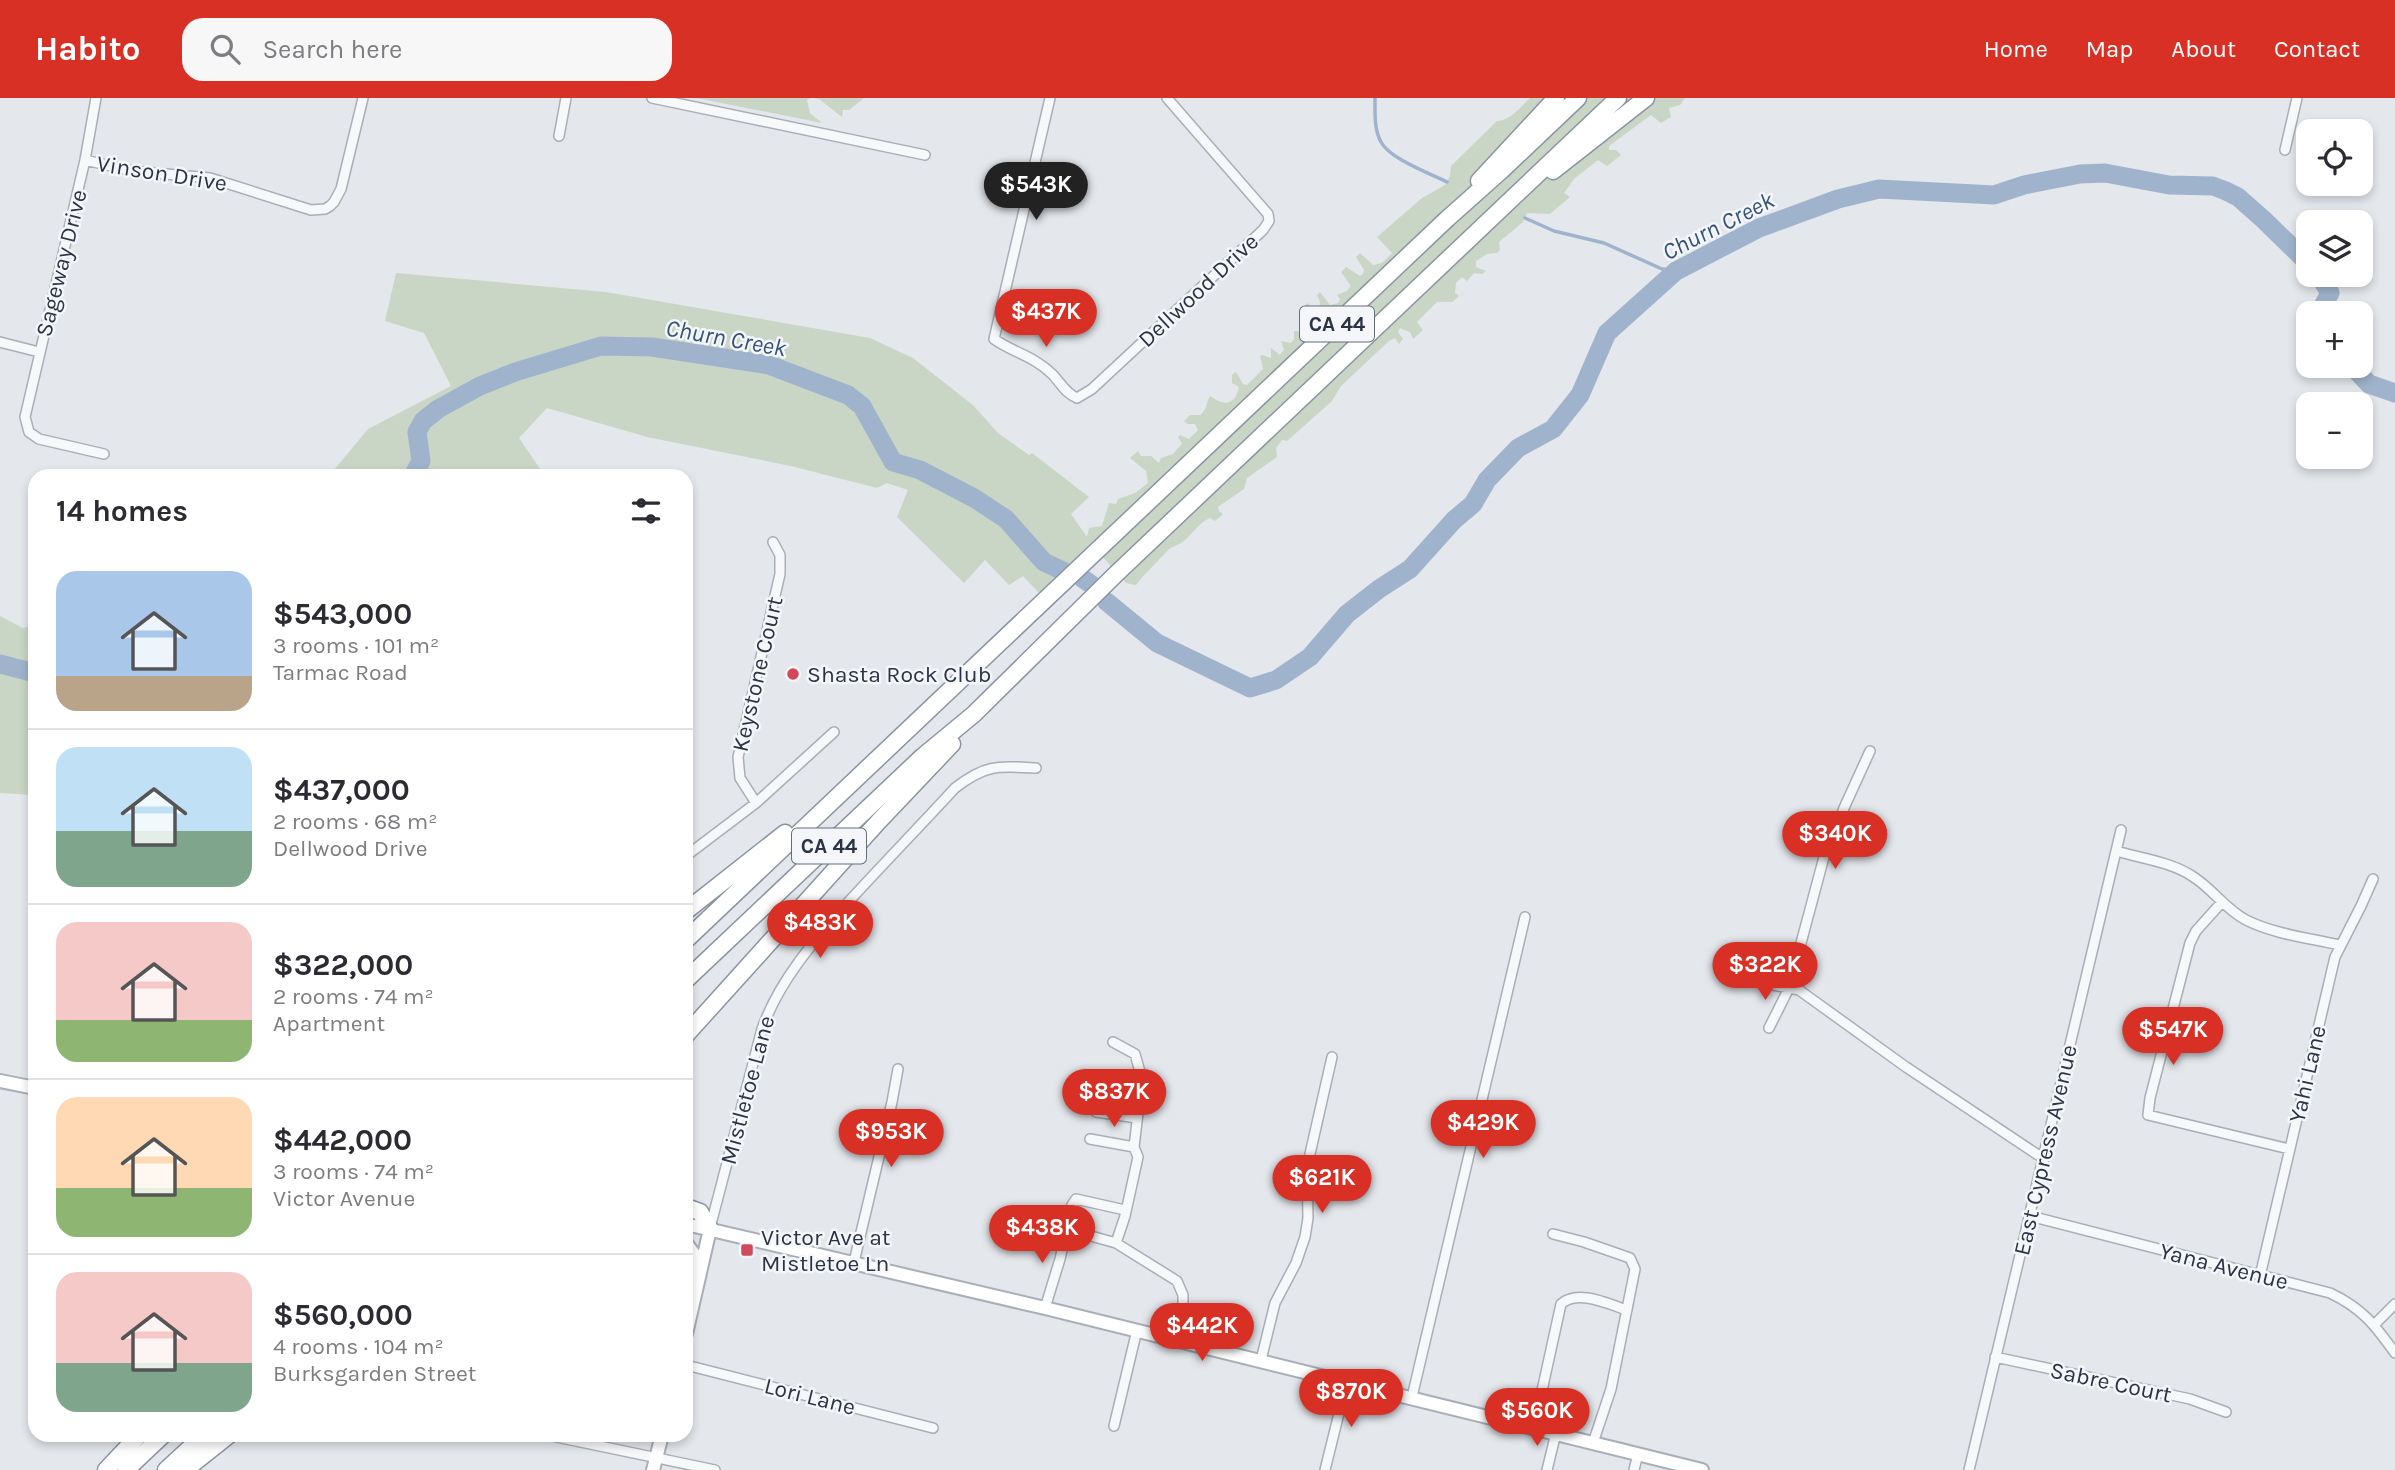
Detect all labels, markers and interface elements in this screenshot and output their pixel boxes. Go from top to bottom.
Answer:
search box [182,18,672,81]
text: Habito [35,30,140,68]
icon: search [206,30,244,68]
text: Search here [262,34,402,65]
text: Home [1984,35,2048,63]
text: Map [2086,35,2133,63]
text: About [2171,35,2236,63]
text: Contact [2274,35,2360,63]
map controls [2296,119,2373,469]
button: locate [2296,119,2373,196]
street label: Vinson Drive [95,150,229,197]
pin: $543K [987,162,1085,222]
text: $543K [1000,171,1072,198]
water label: Churn Creek [1657,186,1779,266]
street label: Sageway Drive [30,187,93,339]
button: layers [2296,210,2373,287]
street label: Dellwood Drive [1133,228,1264,353]
pin: $437K [997,289,1095,349]
text: $437K [1011,298,1081,325]
button: + [2296,301,2373,378]
road number: CA 44 [1300,306,1374,342]
water label: Churn Creek [664,314,789,362]
button: − [2296,392,2373,469]
icon: filters [627,492,665,530]
text: 14 homes [56,493,188,529]
street label: Keystone Court [727,594,789,754]
text: $543,000 [273,596,412,632]
icon: home [112,599,196,683]
text: 3 rooms · 101 m² [273,632,439,659]
text: Tarmac Road [273,659,408,686]
place label: Shasta Rock Club [807,661,991,688]
marker: Shasta Rock Club [785,666,801,682]
text: $437,000 [273,772,410,808]
icon: home [112,775,196,859]
text: 2 rooms · 68 m² [273,808,437,835]
pin: $340K [1786,812,1884,871]
text: $340K [1798,820,1872,847]
road number: CA 44 [792,828,866,864]
text: Dellwood Drive [273,835,427,862]
pin: $483K [771,900,869,960]
text: $483K [783,909,857,936]
pin: $322K [1716,942,1814,1002]
text: $322,000 [273,947,413,983]
icon: home [112,950,196,1034]
text: $322K [1728,951,1802,978]
text: 2 rooms · 74 m² [273,983,434,1010]
pin: $547K [2124,1007,2222,1067]
text: Apartment [273,1010,385,1037]
street label: Mistletoe Lane [715,1013,780,1167]
text: $547K [2138,1016,2208,1043]
street label: Yahi Lane [2283,1023,2332,1125]
street label: East Cypress Avenue [2008,1042,2083,1258]
pin: $837K [1065,1070,1163,1129]
text: $837K [1078,1078,1150,1105]
pin: $429K [1434,1100,1532,1160]
text: $429K [1447,1109,1519,1136]
pin: $953K [842,1110,940,1169]
text: $953K [855,1118,927,1145]
text: $442,000 [273,1122,412,1158]
icon: home [112,1125,196,1209]
pin: $621K [1273,1156,1371,1215]
text: 3 rooms · 74 m² [273,1158,434,1185]
text: $621K [1289,1164,1355,1191]
text: Victor Avenue [273,1185,415,1212]
pin: $438K [993,1206,1091,1265]
text: $438K [1005,1214,1079,1241]
place label: Victor Ave at Mistletoe Ln [761,1224,891,1277]
street label: Yana Avenue [2157,1237,2291,1295]
marker: Victor Ave at Mistletoe Ln [739,1242,755,1258]
text: $560,000 [273,1297,413,1333]
icon: home [112,1300,196,1384]
pin: $442K [1153,1304,1251,1363]
text: $442K [1166,1312,1238,1339]
text: 4 rooms · 104 m² [273,1333,444,1360]
street label: Sabre Court [2048,1356,2174,1409]
text: Burksgarden Street [273,1360,476,1387]
pin: $870K [1302,1370,1400,1429]
street label: Lori Lane [761,1372,858,1421]
text: $870K [1315,1378,1387,1405]
pin: $560K [1488,1388,1586,1448]
text: $560K [1501,1397,1573,1424]

